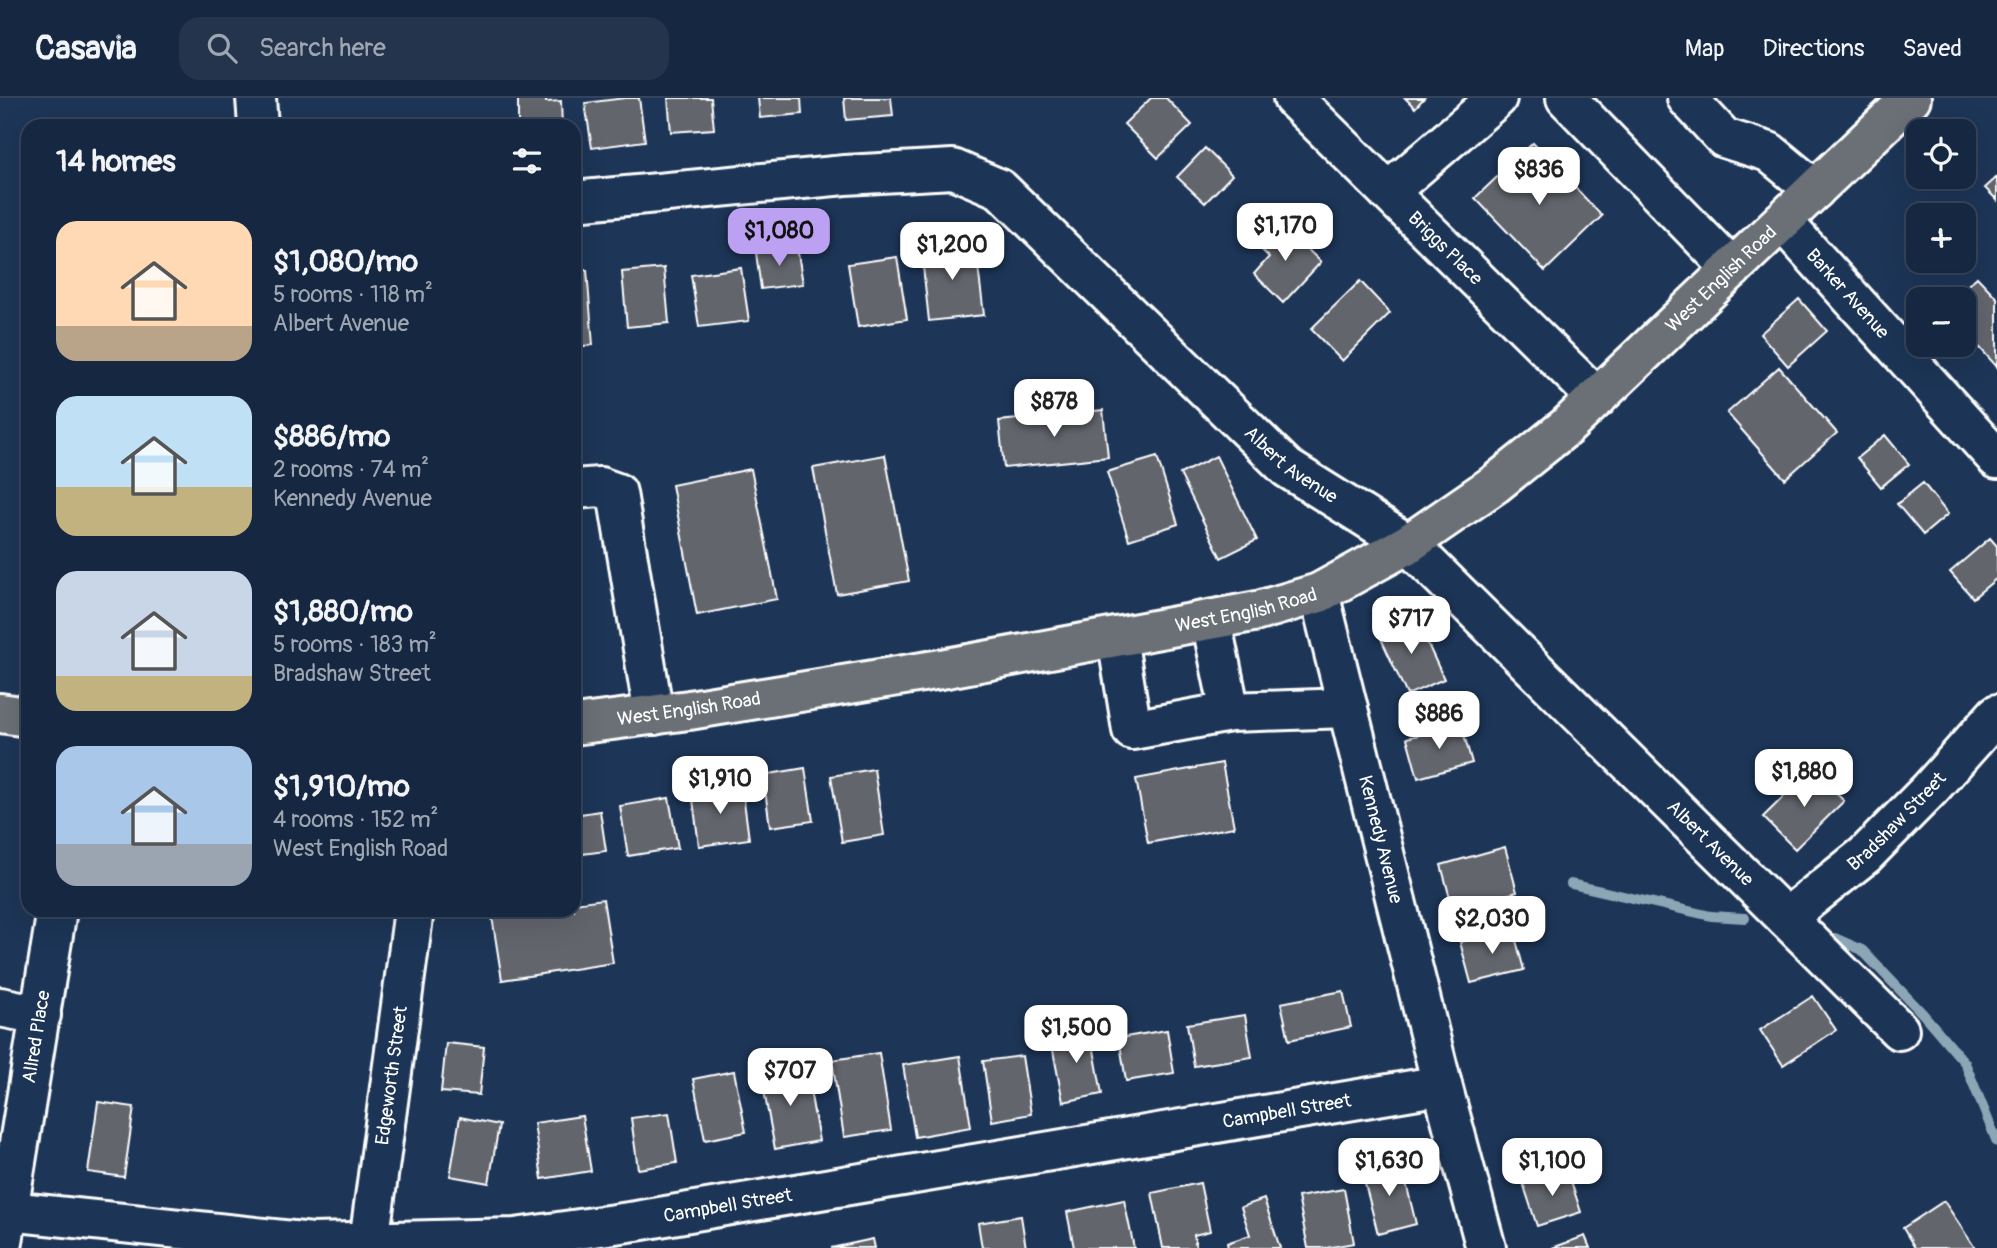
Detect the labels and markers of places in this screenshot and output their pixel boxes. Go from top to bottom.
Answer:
pin: $836 [1498,148,1580,207]
pin: $1,170 [1228,204,1342,263]
pin: $1,080 [722,208,836,268]
pin: $1,200 [895,222,1009,282]
pin: $878 [1013,380,1095,439]
pin: $717 [1370,596,1452,656]
pin: $886 [1398,692,1480,751]
pin: $1,880 [1747,750,1861,809]
pin: $1,910 [663,756,777,816]
pin: $2,030 [1435,896,1549,956]
pin: $1,500 [1019,1006,1133,1065]
pin: $707 [749,1048,831,1108]
pin: $1,630 [1332,1138,1446,1198]
pin: $1,100 [1495,1138,1609,1198]

